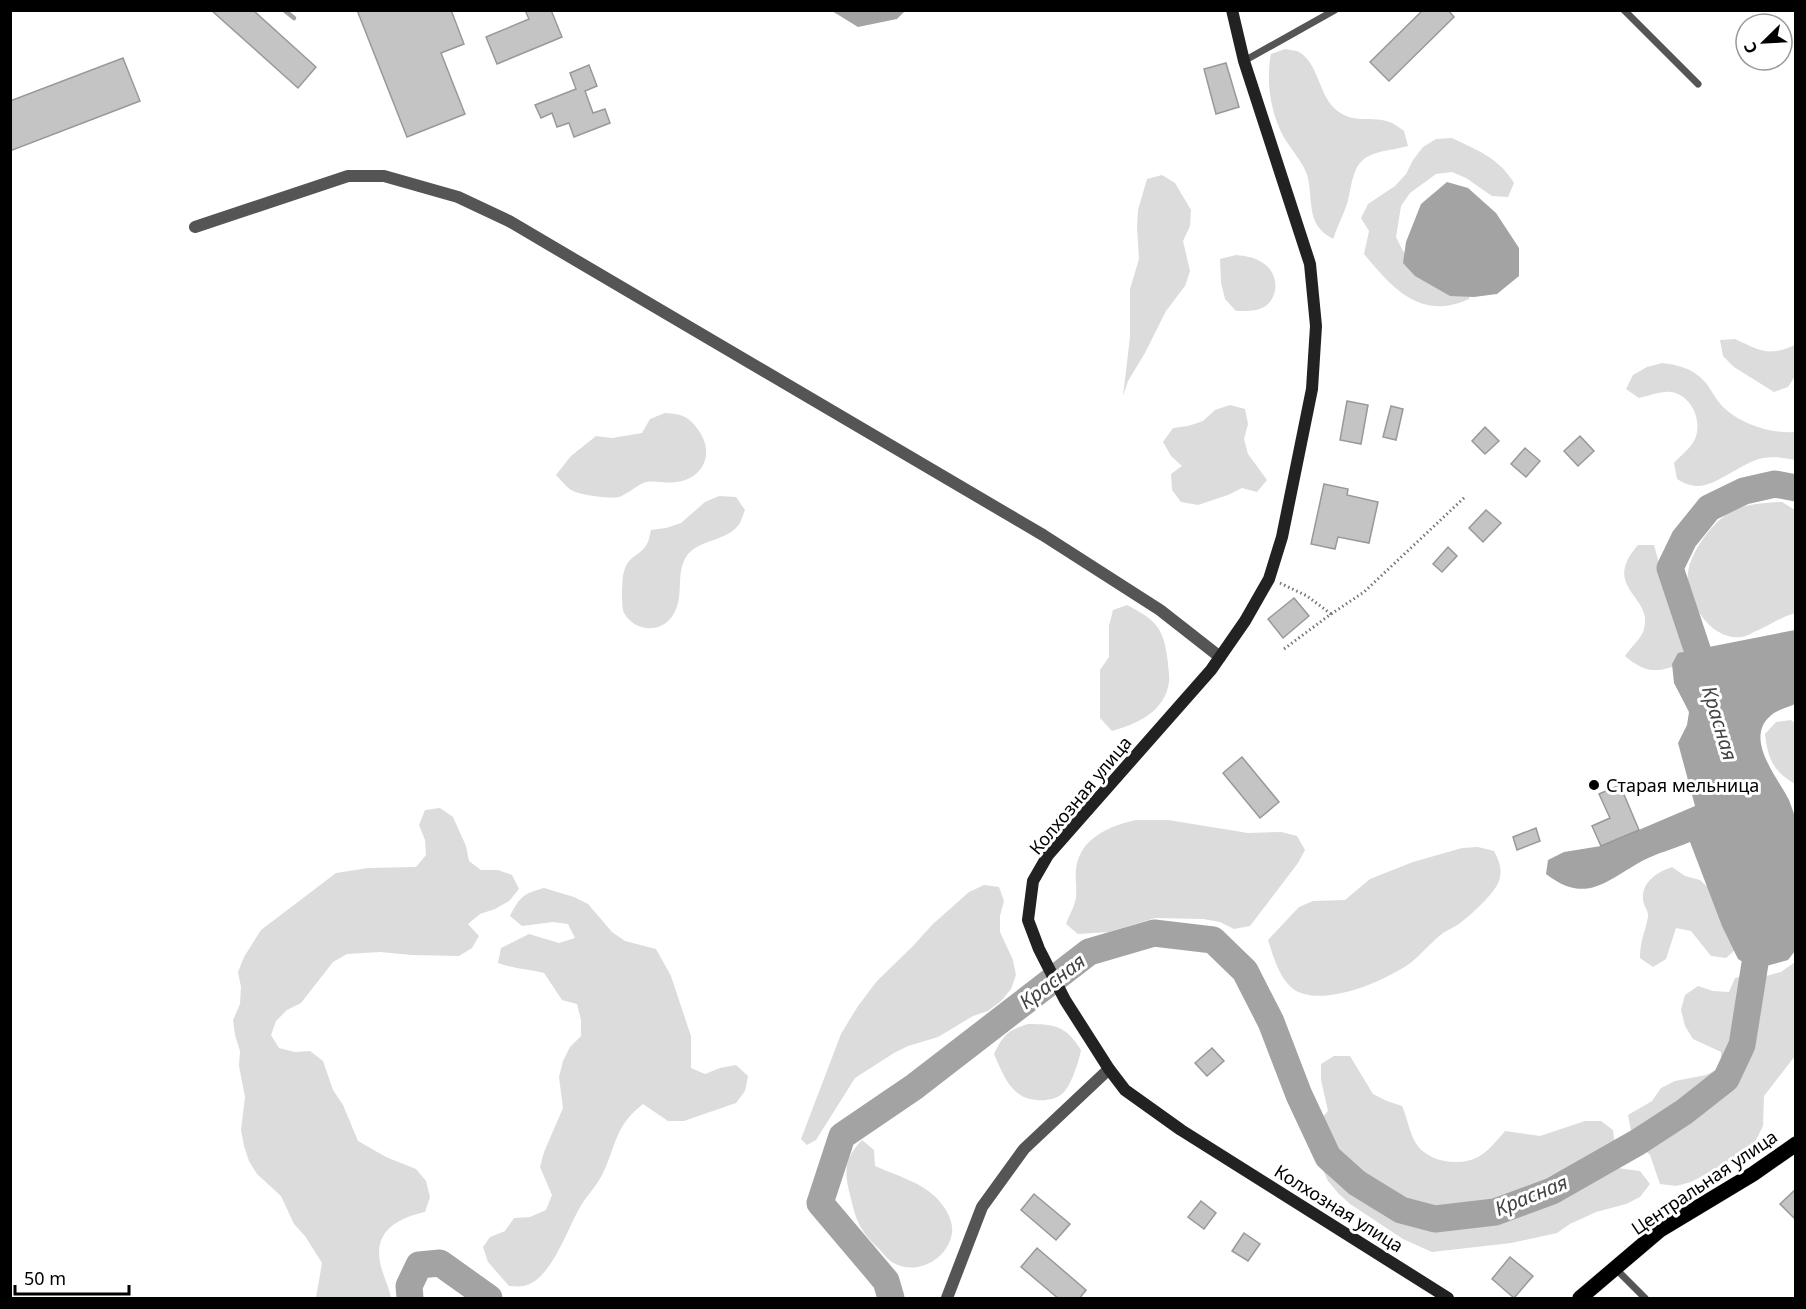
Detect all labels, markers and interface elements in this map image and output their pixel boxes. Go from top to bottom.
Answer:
north arrow [1734,12,1794,72]
text: С [1738,39,1762,57]
water label: Красная [1696,683,1744,763]
street label: Колхозная улица [1023,731,1137,859]
place label: Старая мельница [1606,773,1759,797]
marker: Старая мельница [1587,778,1601,792]
water label: Красная [1013,947,1091,1015]
street label: Центральная улица [1626,1124,1782,1240]
street label: Колхозная улица [1270,1159,1408,1257]
water label: Красная [1491,1168,1571,1222]
scale bar [15,1258,129,1296]
text: 50 m [24,1266,66,1290]

